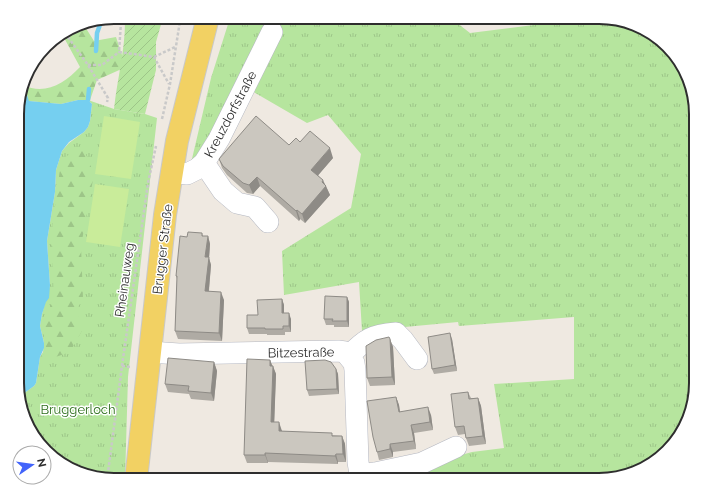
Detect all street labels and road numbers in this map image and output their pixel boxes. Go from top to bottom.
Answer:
street label: Kreuzdorfstraße [201,68,260,160]
street label: Brugger Straße [150,203,176,295]
street label: Rheinauweg [112,242,137,318]
street label: Bitzestraße [267,344,335,361]

